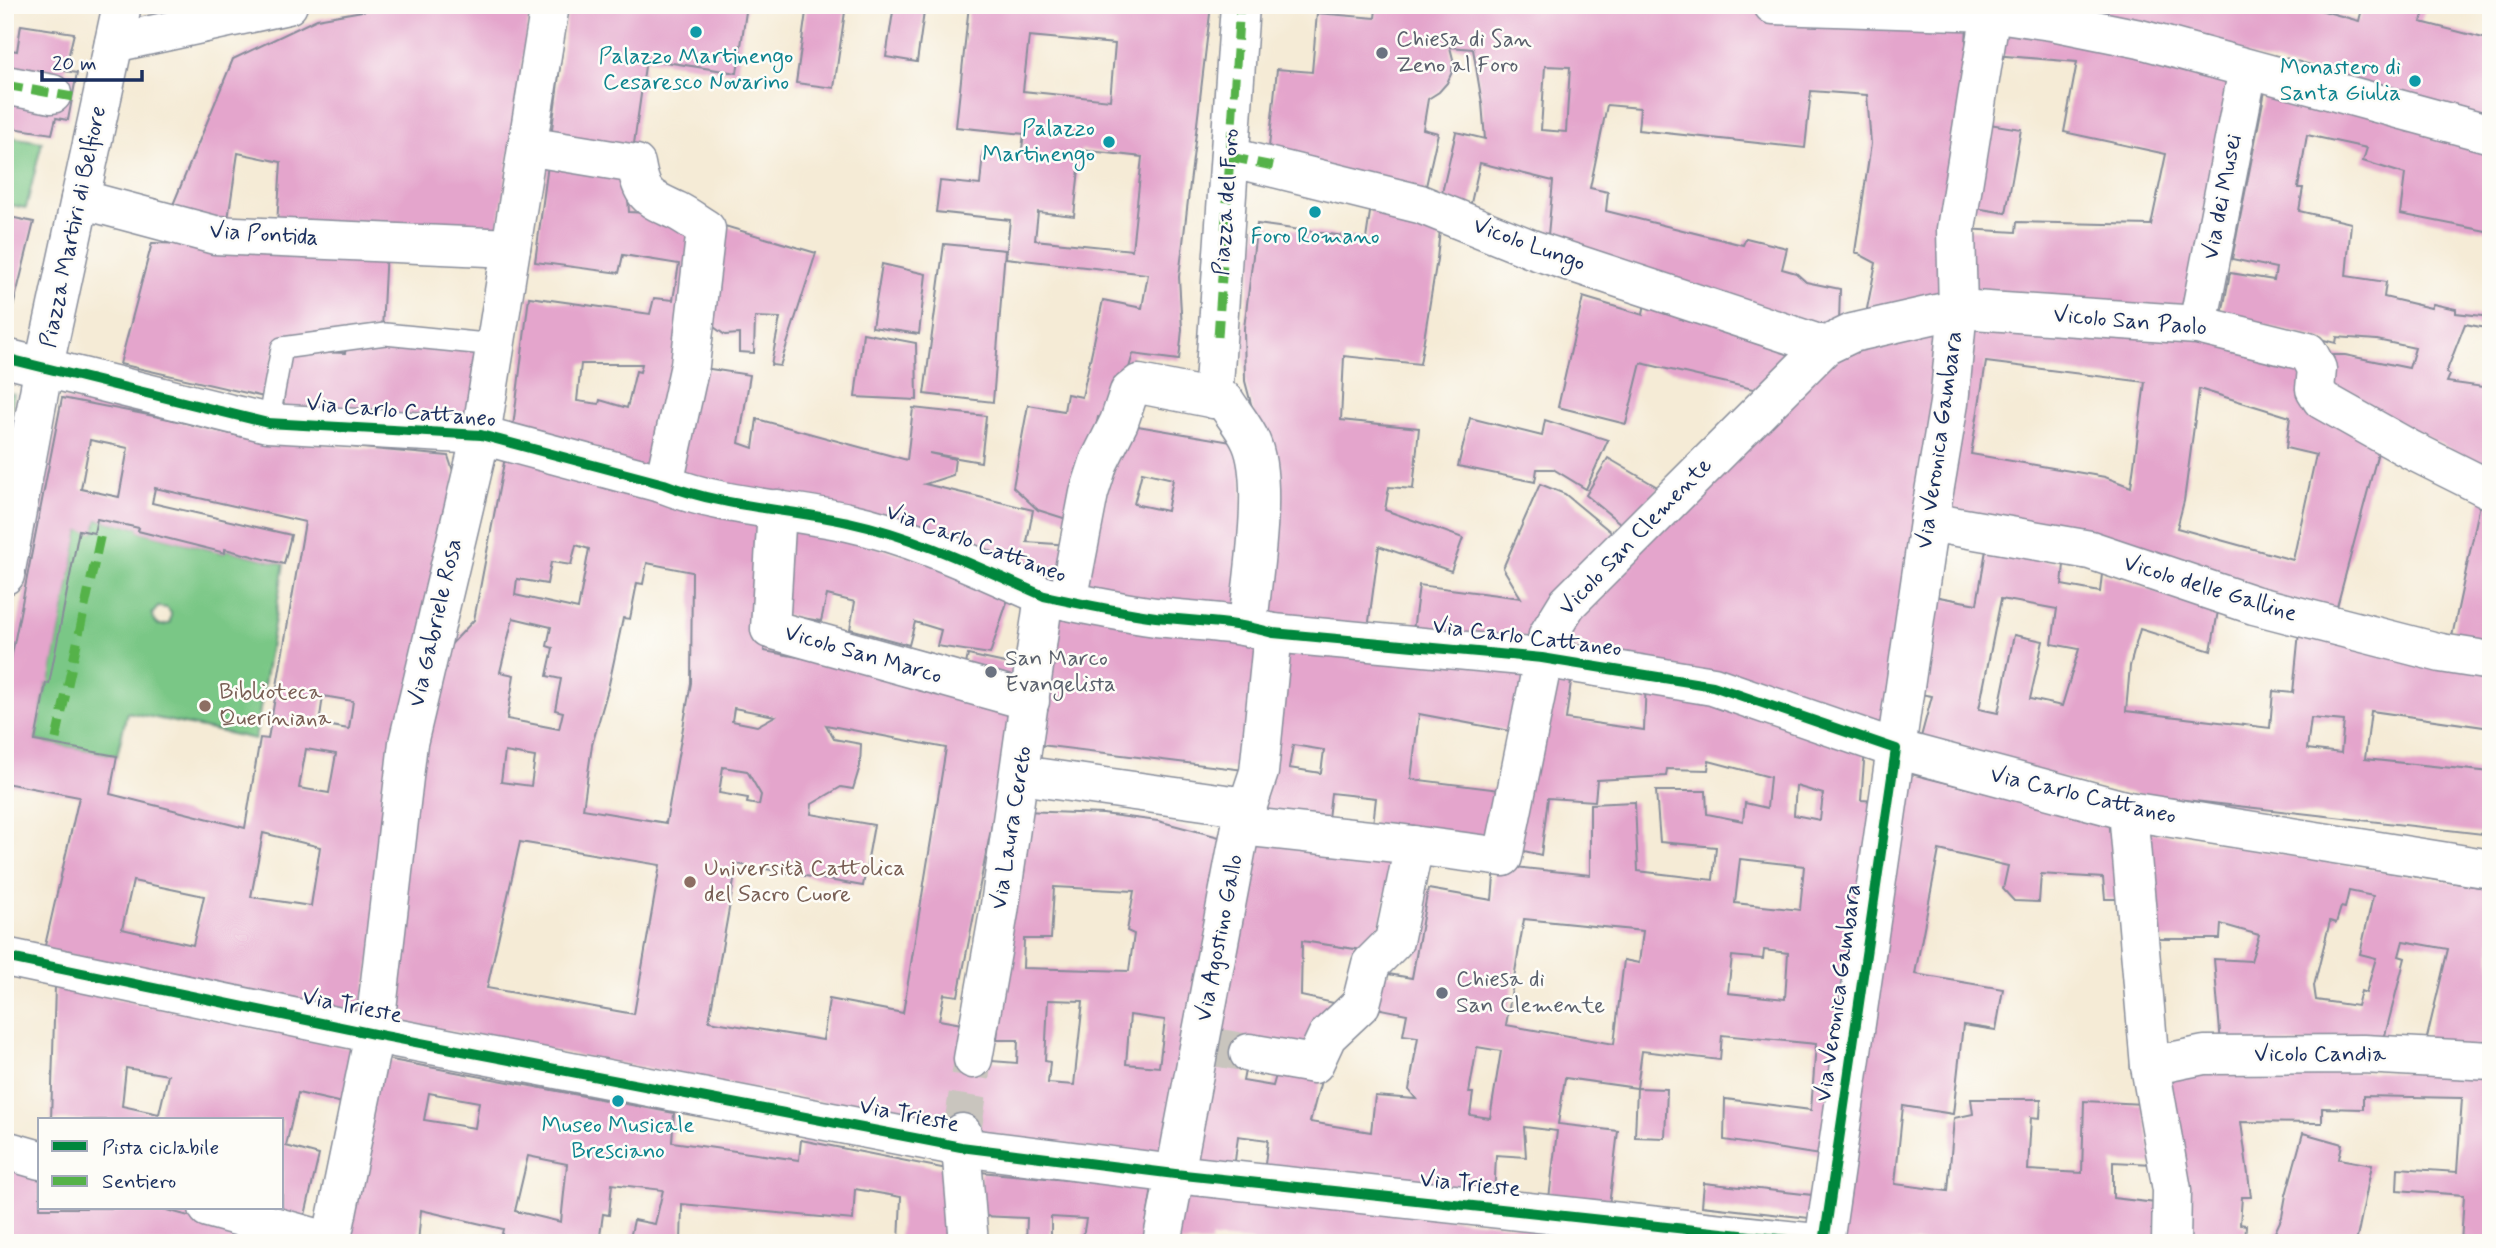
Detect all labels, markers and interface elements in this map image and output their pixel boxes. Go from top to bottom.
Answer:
marker: Palazzo Martinengo Cesaresco Novarino [688,24,704,40]
place label: Chiesa di San Zeno al Foro [1396,25,1532,81]
scale bar [42,38,142,82]
place label: Palazzo Martinengo Cesaresco Novarino [599,42,793,98]
marker: Chiesa di San Zeno al Foro [1374,45,1390,61]
text: 20 m [52,50,97,78]
place label: Monastero di Santa Giulia [2280,53,2401,109]
marker: Monastero di Santa Giulia [2407,73,2423,89]
street label: Piazza Martiri di Belfiore [34,103,114,351]
place label: Palazzo Martinengo [982,114,1095,172]
street label: Piazza del Foro [1207,127,1247,277]
street label: Via dei Musei [2196,132,2250,262]
marker: Palazzo Martinengo [1101,134,1117,150]
marker: Foro Romano [1307,204,1323,220]
street label: Vicolo Lungo [1468,211,1589,281]
street label: Via Pontida [208,216,320,254]
place label: Foro Romano [1250,222,1380,252]
street label: Vicolo San Paolo [2052,300,2208,344]
street label: Via Veronica Gambara [1910,329,1970,551]
street label: Via Carlo Cattaneo [305,389,497,435]
street label: Vicolo San Clemente [1553,451,1719,623]
street label: Via Carlo Cattaneo [881,497,1071,591]
street label: Via Gabriele Rosa [402,536,470,710]
street label: Vicolo delle Galline [2120,548,2300,630]
street label: Via Carlo Cattaneo [1431,612,1623,665]
street label: Vicolo San Marco [781,618,945,692]
place label: San Marco Evangelista [1005,644,1116,702]
marker: San Marco Evangelista [983,664,999,680]
place label: Biblioteca Queriniana [219,678,332,734]
marker: Biblioteca Queriniana [197,698,213,714]
street label: Via Laura Cereto [984,744,1040,912]
street label: Via Carlo Cattaneo [1987,760,2179,832]
street label: Via Agostino Gallo [1189,852,1251,1024]
place label: Università Cattolica del Sacro Cuore [704,854,905,910]
marker: Università Cattolica del Sacro Cuore [682,874,698,890]
street label: Via Veronica Gambara [1809,882,1869,1104]
place label: Chiesa di San Clemente [1456,965,1605,1021]
street label: Via Trieste [299,983,405,1031]
marker: Chiesa di San Clemente [1434,985,1450,1001]
street label: Vicolo Candia [2254,1040,2386,1070]
street label: Via Trieste [856,1092,962,1140]
marker: Museo Musicale Bresciano [610,1093,626,1109]
place label: Museo Musicale Bresciano [541,1111,695,1167]
legend [38,1118,284,1210]
text: Pista ciclabile [102,1134,219,1162]
street label: Via Trieste [1418,1165,1522,1205]
text: Sentiero [102,1168,176,1196]

